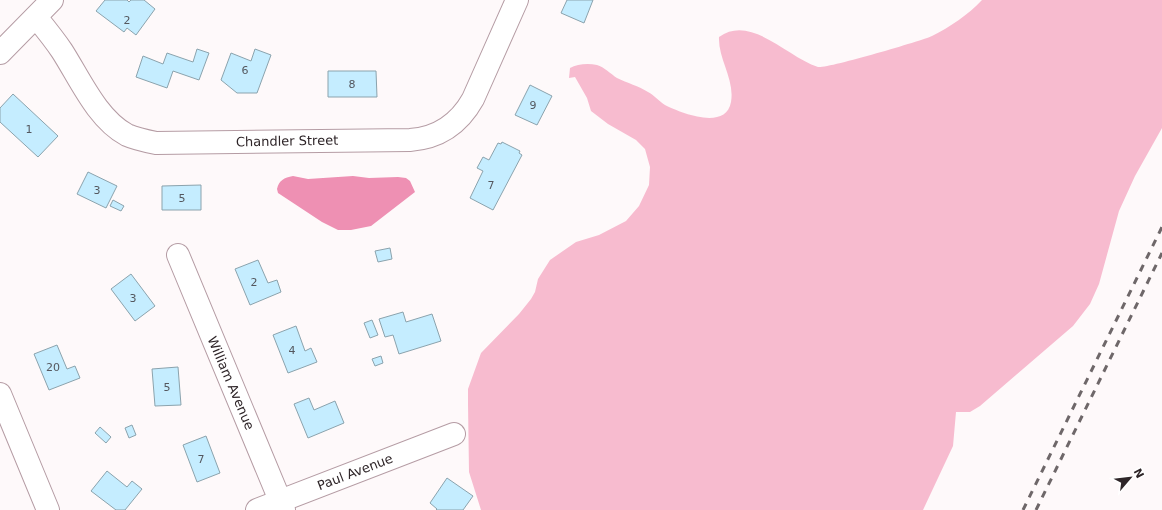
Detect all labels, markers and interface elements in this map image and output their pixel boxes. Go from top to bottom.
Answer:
house number: 2 [124,14,131,27]
house number: 6 [242,64,249,77]
house number: 8 [349,78,356,91]
house number: 9 [530,99,537,112]
house number: 1 [26,123,33,136]
street label: Chandler Street [236,133,338,149]
house number: 7 [488,179,495,192]
house number: 3 [94,184,101,197]
house number: 5 [179,192,186,205]
house number: 2 [251,276,258,289]
house number: 3 [130,292,137,305]
street label: William Avenue [205,334,257,432]
house number: 4 [289,344,296,357]
house number: 20 [46,361,60,374]
house number: 5 [164,381,171,394]
street label: Paul Avenue [315,451,395,493]
house number: 7 [198,453,205,466]
north arrow [1110,458,1150,498]
text: N [1130,466,1146,481]

